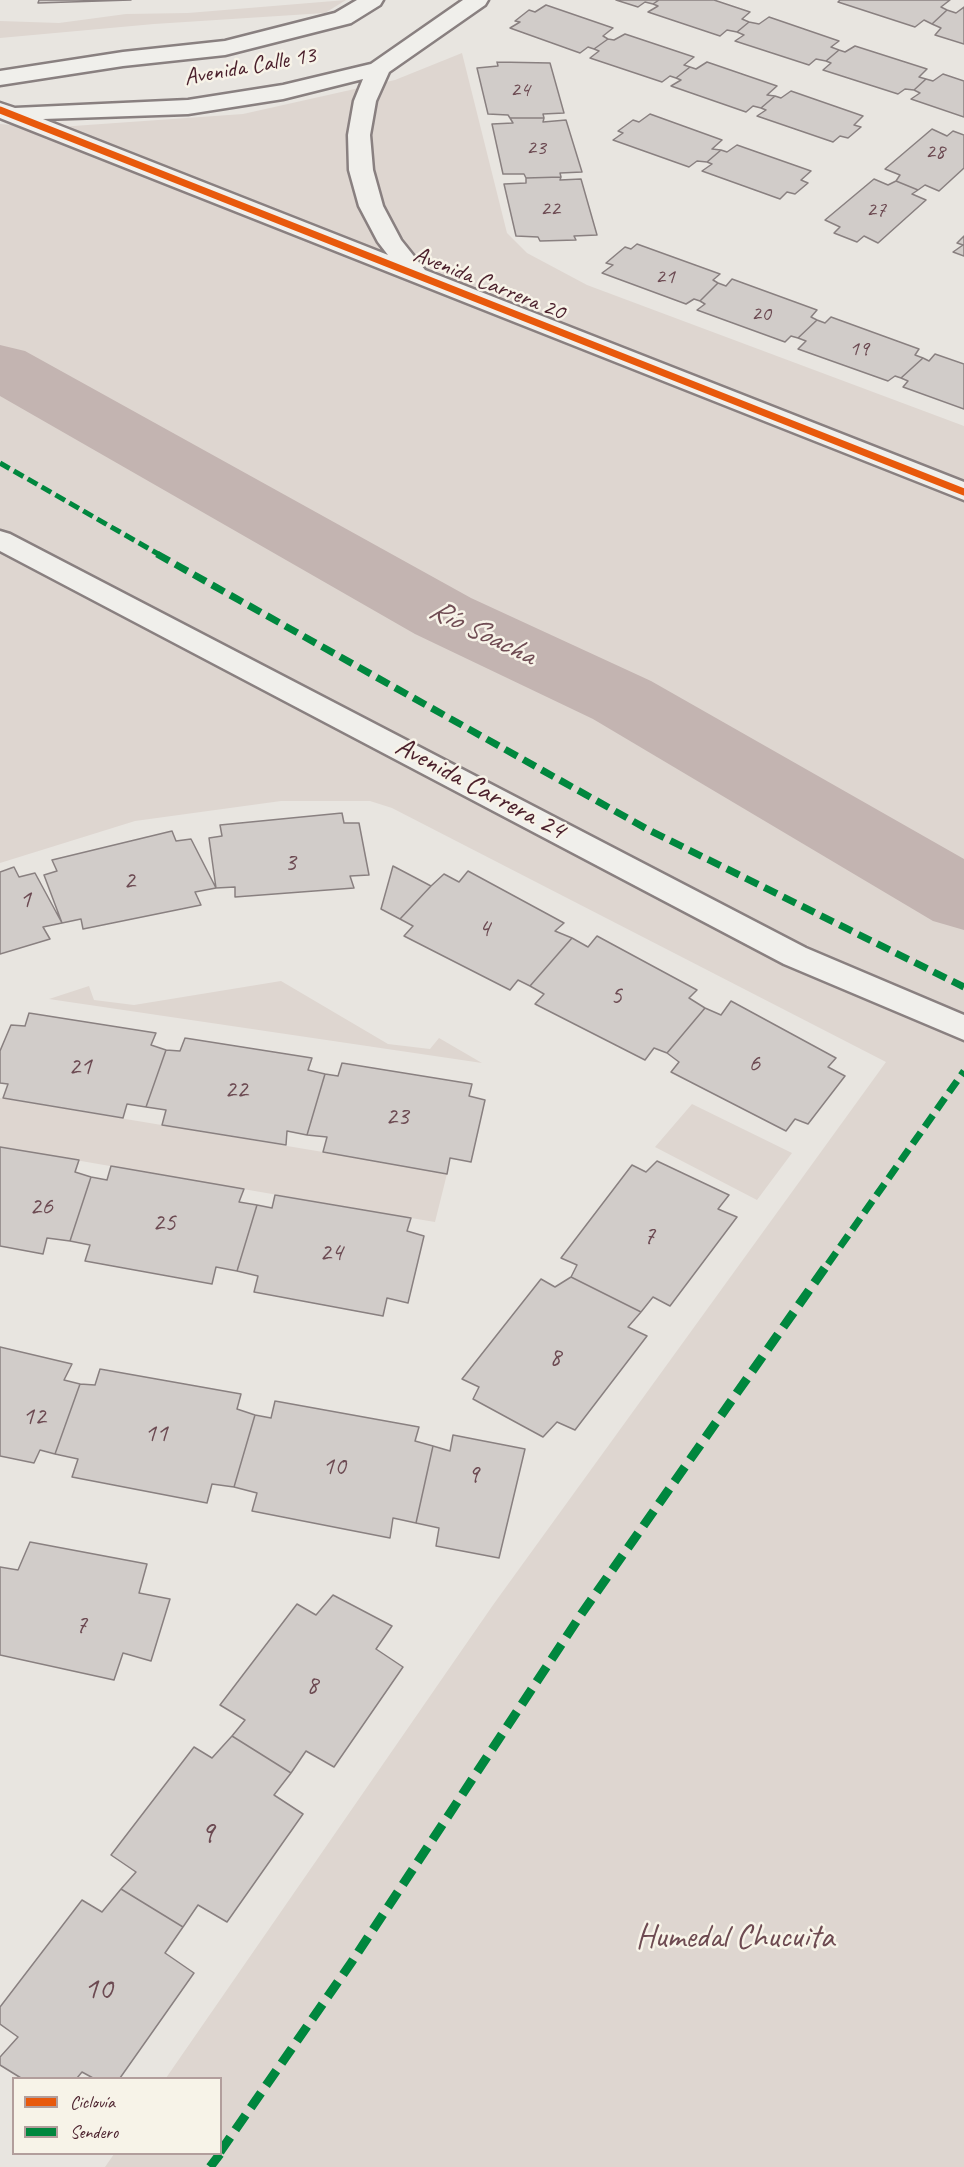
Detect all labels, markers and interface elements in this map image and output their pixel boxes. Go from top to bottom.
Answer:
street label: Avenida Calle 13 [182,41,318,93]
house number: 24 [510,77,530,103]
house number: 23 [526,135,546,161]
house number: 28 [925,139,945,165]
house number: 22 [540,196,560,222]
house number: 27 [866,197,886,223]
street label: Avenida Carrera 20 [409,241,569,327]
house number: 21 [655,264,675,290]
house number: 20 [751,301,771,327]
house number: 19 [849,336,869,362]
water label: Río Soacha [423,592,541,674]
street label: Avenida Carrera 24 [389,730,571,848]
house number: 3 [284,847,296,879]
house number: 2 [123,865,135,897]
house number: 1 [19,884,31,916]
house number: 4 [478,913,490,945]
house number: 5 [610,980,622,1012]
house number: 6 [748,1048,760,1080]
house number: 21 [68,1051,92,1083]
house number: 22 [224,1074,248,1106]
house number: 23 [385,1101,409,1133]
house number: 26 [29,1191,53,1223]
house number: 25 [152,1207,176,1239]
house number: 7 [643,1221,655,1253]
house number: 24 [319,1237,343,1269]
house number: 8 [549,1342,561,1374]
house number: 12 [22,1401,46,1433]
house number: 11 [144,1418,168,1450]
house number: 10 [322,1451,346,1483]
house number: 9 [467,1459,479,1491]
house number: 7 [75,1610,87,1642]
house number: 8 [306,1670,318,1702]
house number: 9 [200,1815,214,1853]
park label: Humedal Chucuita [636,1918,834,1958]
house number: 10 [84,1971,112,2009]
legend [12,2077,222,2155]
text: Ciclovía [70,2091,115,2113]
text: Sendero [70,2121,118,2143]

